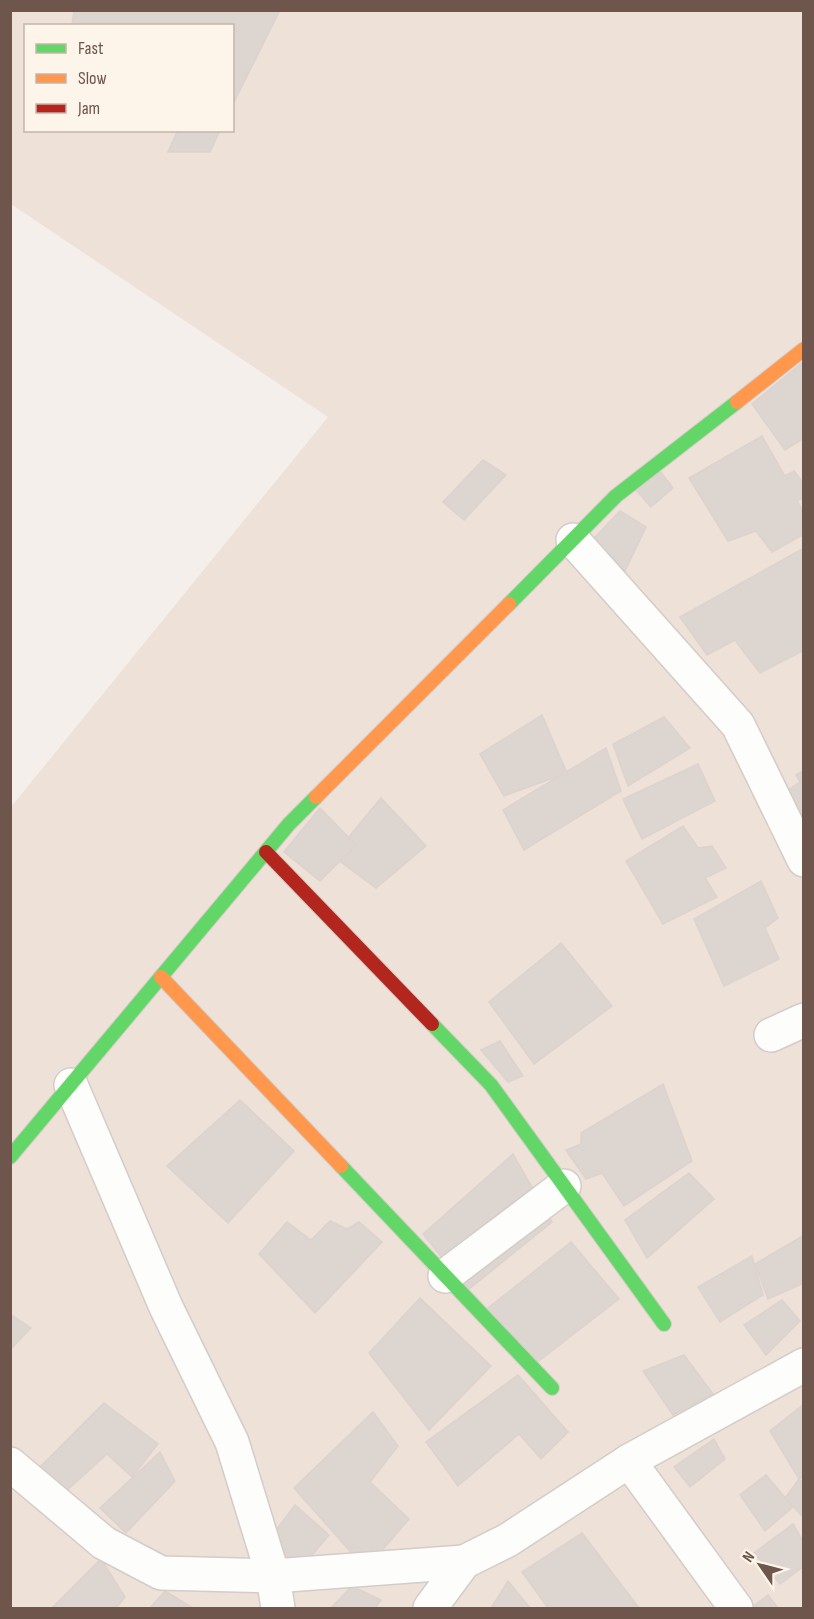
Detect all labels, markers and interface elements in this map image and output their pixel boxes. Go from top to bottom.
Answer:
legend [24,24,234,132]
text: Fast [78,38,104,59]
text: Slow [78,68,107,89]
text: Jam [77,98,100,119]
north arrow [730,1535,790,1595]
text: N [739,1548,759,1566]

